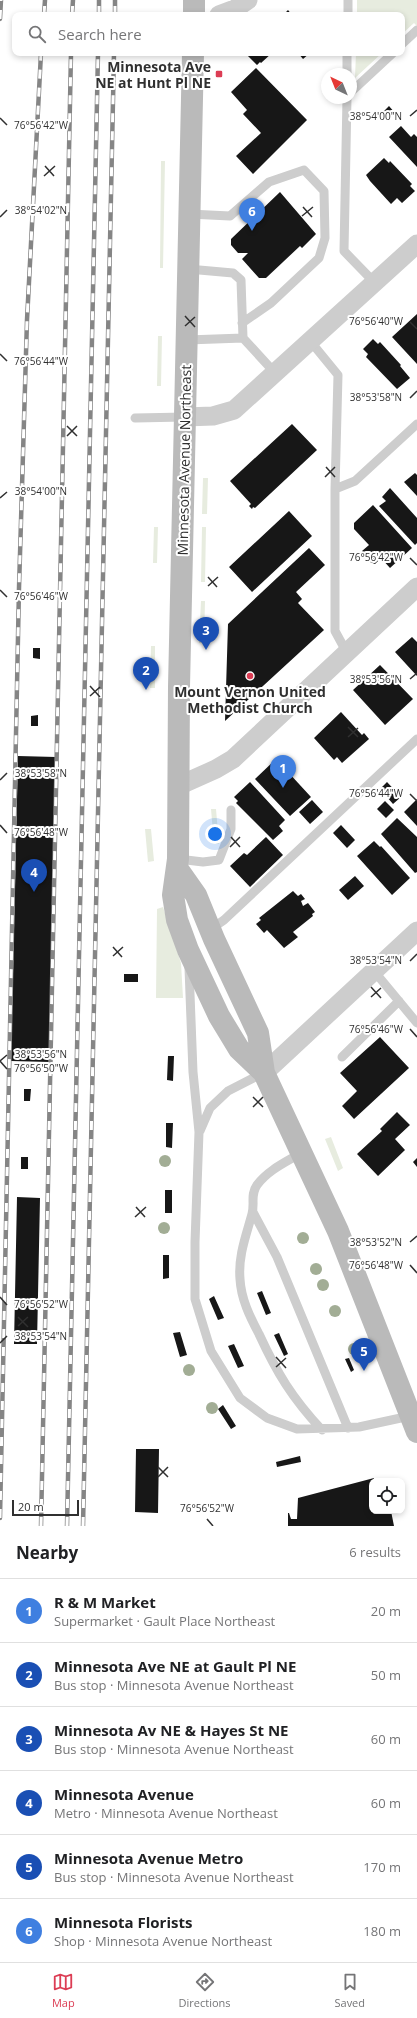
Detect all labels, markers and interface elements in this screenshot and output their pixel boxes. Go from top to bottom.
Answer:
search box [12,12,405,56]
icon: search [26,23,48,45]
text: Search here [58,24,142,44]
place label: Minnesota Ave NE at Hunt Pl NE [95,57,211,92]
north arrow [321,68,357,104]
marker: Minnesota Ave NE at Hunt Pl NE [214,69,224,79]
text: 38°54'00"N [350,109,402,123]
text: 76°56'42"W [14,118,69,132]
pin: 6 [239,198,265,231]
text: 38°54'02"N [15,203,67,217]
text: 76°56'40"W [349,314,404,328]
text: 76°56'44"W [14,354,69,368]
street label: Minnesota Avenue Northeast [173,365,195,555]
text: 38°53'58"N [350,390,402,404]
text: 38°54'00"N [15,484,67,498]
text: 76°56'42"W [349,550,404,564]
text: 76°56'46"W [14,589,69,603]
pin: 3 [193,617,219,650]
pin: 2 [133,657,159,690]
marker: Mount Vernon United Methodist Church [245,671,255,681]
text: 38°53'56"N [350,672,402,686]
place label: Mount Vernon United Methodist Church [174,682,326,717]
pin: 1 [270,755,296,788]
text: 38°53'58"N [15,766,67,780]
text: 76°56'44"W [349,786,404,800]
your location [205,824,225,844]
text: 76°56'48"W [14,825,69,839]
pin: 4 [21,859,47,892]
text: 38°53'54"N [350,953,402,967]
text: 76°56'46"W [349,1022,404,1036]
text: 38°53'56"N [15,1047,67,1061]
text: 76°56'50"W [14,1061,69,1075]
text: 38°53'52"N [350,1235,402,1249]
text: 76°56'48"W [349,1258,404,1272]
text: 76°56'52"W [14,1297,69,1311]
text: 38°53'54"N [15,1329,67,1343]
pin: 5 [351,1338,377,1371]
map controls [369,1478,405,1514]
button: locate [369,1478,405,1514]
scale bar [12,1498,79,1517]
text: 20 m [18,1499,44,1514]
text: 76°56'52"W [180,1501,235,1515]
text: Nearby [16,1541,78,1564]
text: 6 results [349,1543,401,1561]
text: R & M Market [54,1592,156,1612]
text: 1 [25,1602,33,1620]
text: 20 m [371,1602,401,1620]
text: Supermarket · Gault Place Northeast [54,1612,275,1630]
text: Minnesota Ave NE at Gault Pl NE [54,1656,296,1676]
text: 2 [25,1666,33,1684]
text: 50 m [371,1666,401,1684]
text: Bus stop · Minnesota Avenue Northeast [54,1676,294,1694]
text: Minnesota Av NE & Hayes St NE [54,1720,288,1740]
text: 3 [25,1730,33,1748]
text: 60 m [371,1730,401,1748]
text: Bus stop · Minnesota Avenue Northeast [54,1740,294,1758]
text: Minnesota Avenue [54,1784,194,1804]
text: 4 [25,1794,33,1812]
text: 60 m [371,1794,401,1812]
text: Metro · Minnesota Avenue Northeast [54,1804,278,1822]
text: Minnesota Avenue Metro [54,1848,243,1868]
text: 5 [25,1858,33,1876]
text: 170 m [363,1858,401,1876]
text: Bus stop · Minnesota Avenue Northeast [54,1868,294,1886]
text: Minnesota Florists [54,1912,192,1932]
text: 6 [25,1922,33,1940]
text: 180 m [363,1922,401,1940]
text: Shop · Minnesota Avenue Northeast [54,1932,272,1950]
tab: Map [52,1971,75,2010]
tab: Directions [179,1971,231,2010]
tab: Saved [334,1971,365,2010]

